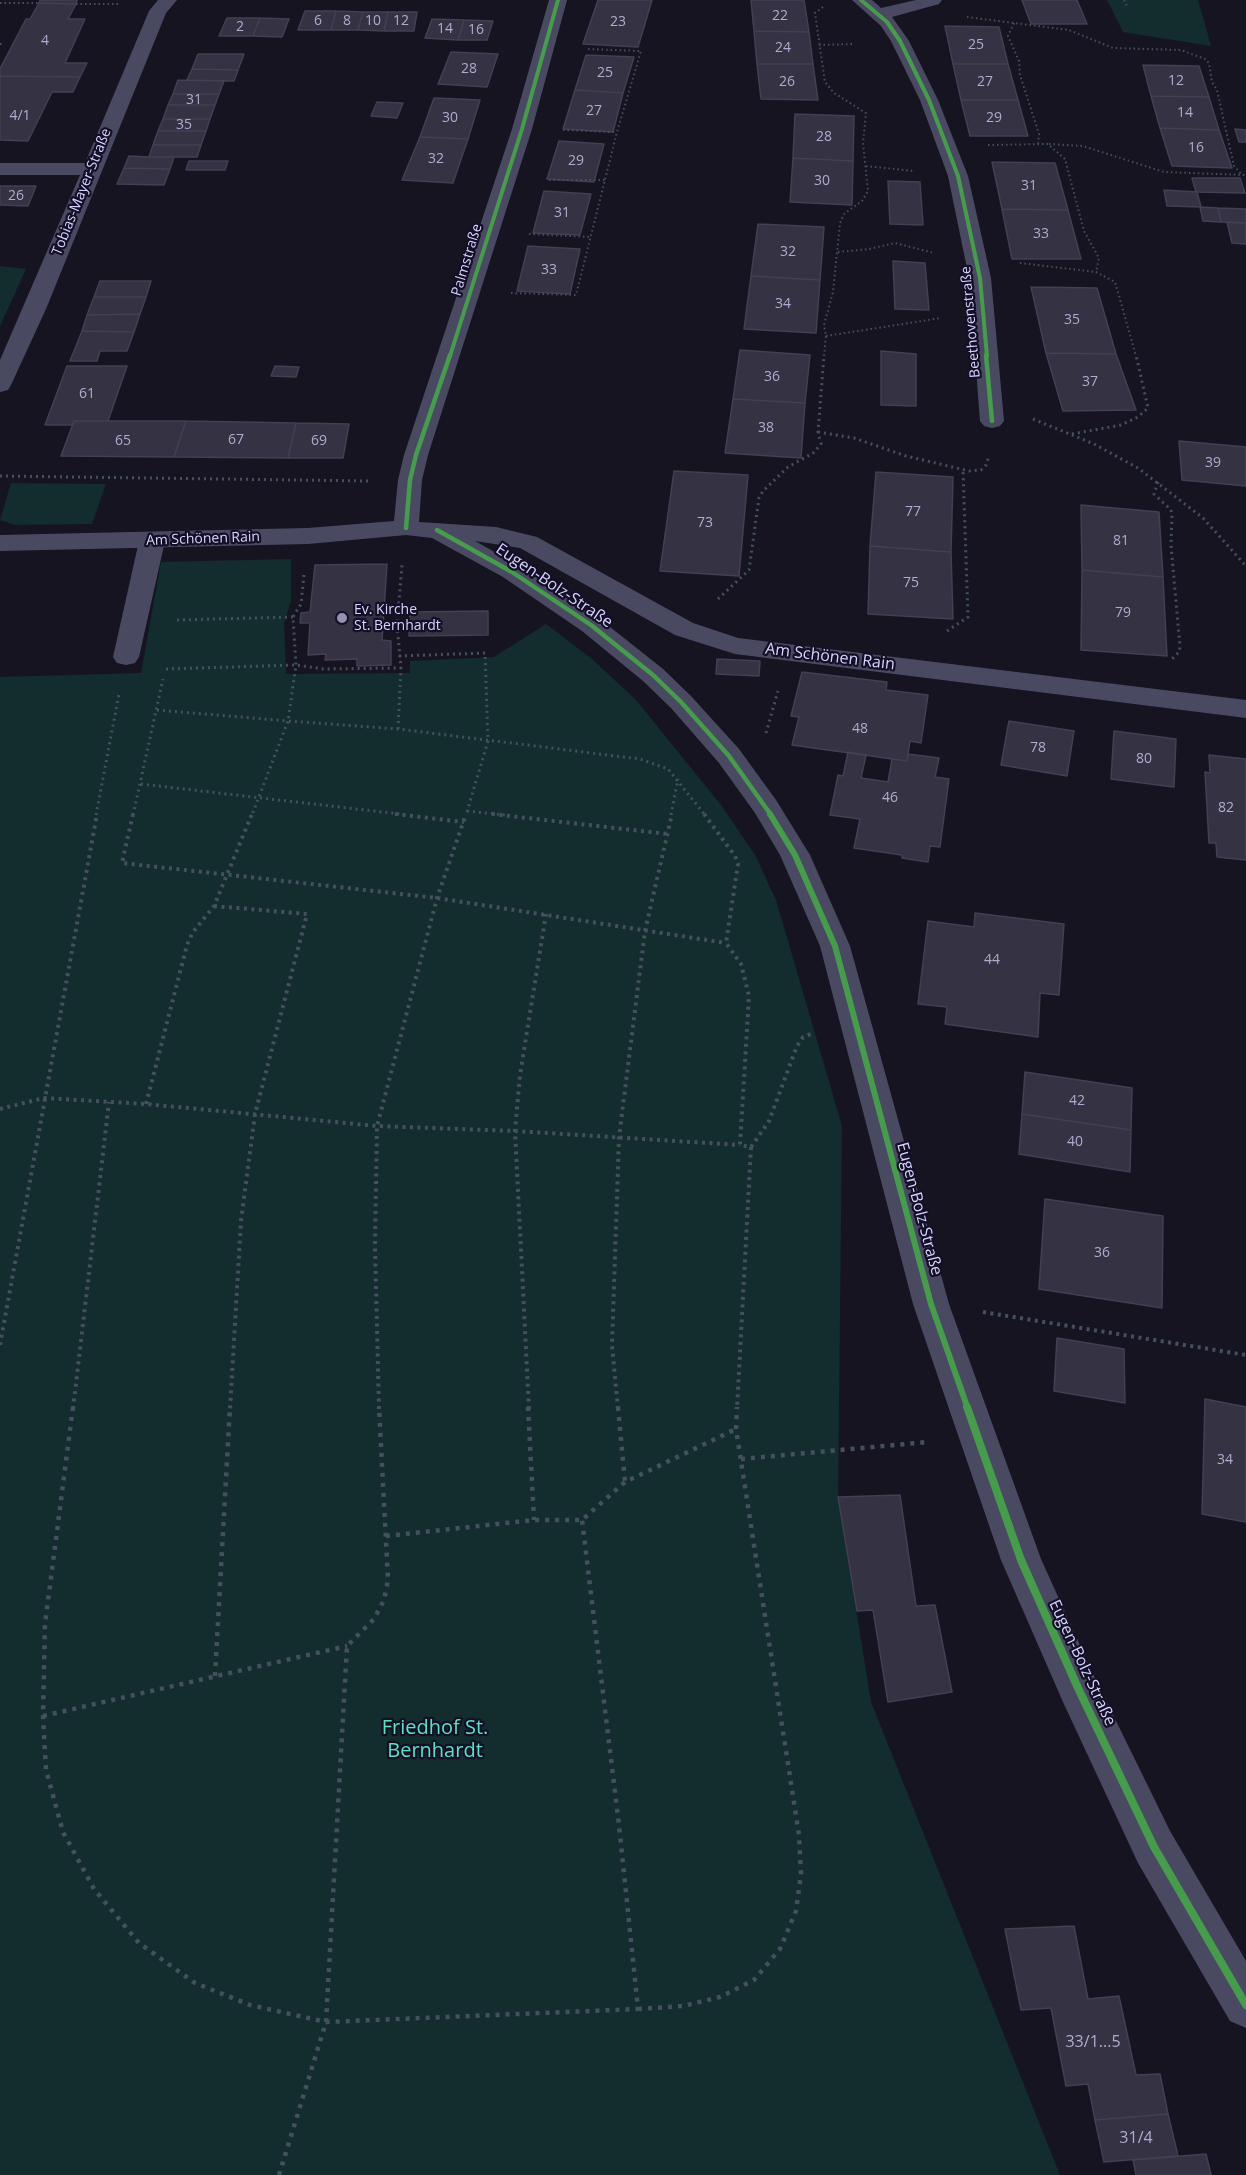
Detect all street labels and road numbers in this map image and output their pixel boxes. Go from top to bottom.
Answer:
street label: Tobias-Mayer-Straße [49,126,115,258]
street label: Palmstraße [448,222,486,298]
street label: Beethovenstraße [958,266,984,378]
street label: Am Schönen Rain [146,529,260,549]
street label: Eugen-Bolz-Straße [492,540,616,632]
street label: Am Schönen Rain [764,640,896,674]
street label: Eugen-Bolz-Straße [892,1140,946,1278]
street label: Eugen-Bolz-Straße [1044,1597,1120,1729]

